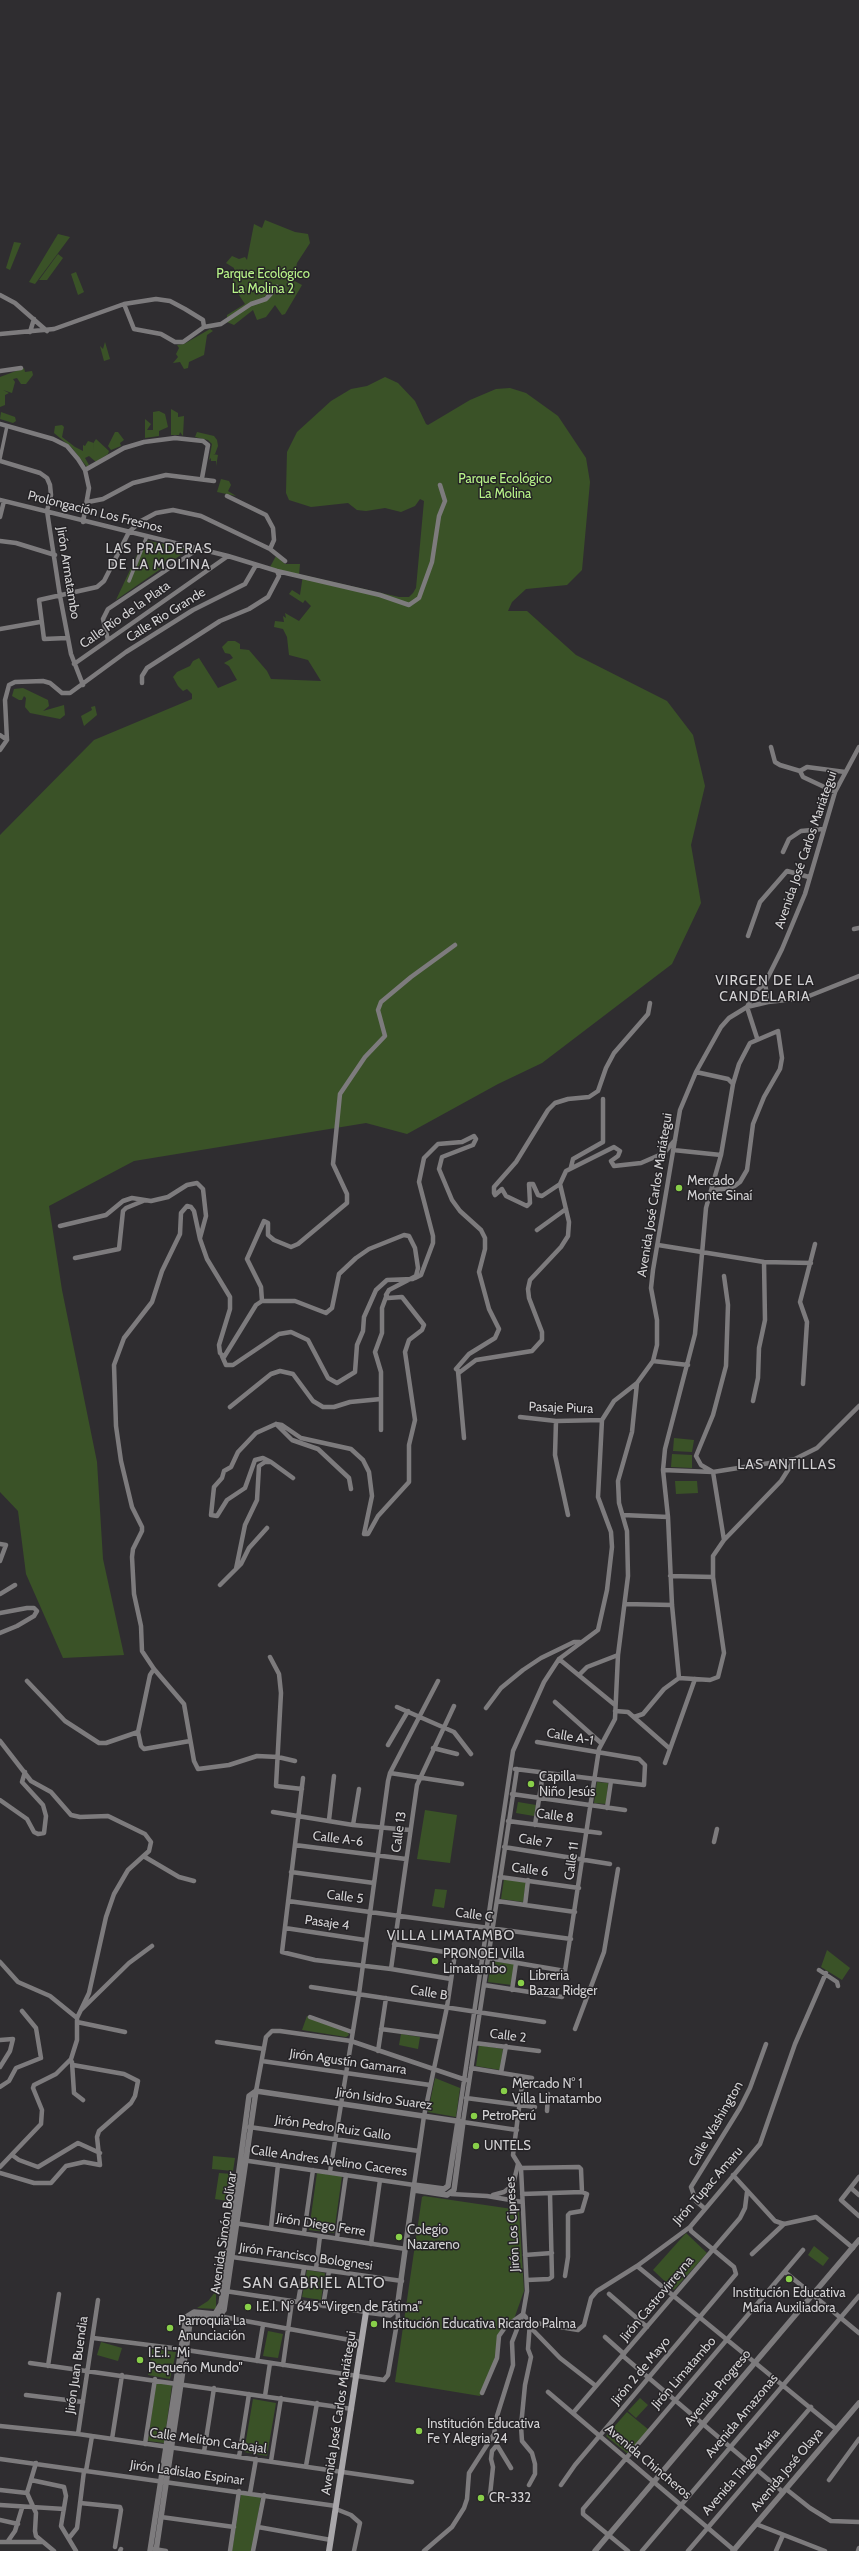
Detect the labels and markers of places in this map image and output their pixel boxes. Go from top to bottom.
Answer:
place label: Mercado Monte Sinaí [687,1173,752,1204]
marker: Mercado Monte Sinaí [674,1183,684,1193]
place label: Capilla Niño Jesús [539,1769,595,1800]
marker: Capilla Niño Jesús [526,1779,536,1789]
place label: PRONOEI Villa Limatambo [443,1946,525,1977]
marker: PRONOEI Villa Limatambo [430,1956,440,1966]
place label: Libreria Bazar Ridger [529,1968,597,1999]
marker: Libreria Bazar Ridger [516,1978,526,1988]
place label: Mercado N° 1 Villa Limatambo [512,2076,602,2107]
marker: Mercado N° 1 Villa Limatambo [499,2086,509,2096]
place label: PetroPerú [482,2108,536,2124]
marker: PetroPerú [469,2111,479,2121]
place label: UNTELS [484,2138,531,2154]
marker: UNTELS [471,2141,481,2151]
place label: Colegio Nazareno [407,2222,460,2253]
marker: Colegio Nazareno [394,2232,404,2242]
marker: Institución Educativa Maria Auxiliadora [784,2274,794,2284]
place label: Institución Educativa Maria Auxiliadora [733,2285,845,2316]
place label: I.E.I. N° 645 "Virgen de Fátima" [256,2299,422,2315]
marker: I.E.I. N° 645 "Virgen de Fátima" [243,2302,253,2312]
place label: Parroquia La Anunciación [178,2313,245,2344]
place label: Institución Educativa Ricardo Palma [382,2316,576,2332]
marker: Institución Educativa Ricardo Palma [369,2319,379,2329]
marker: Parroquia La Anunciación [165,2323,175,2333]
place label: I.E.I. "Mi Pequeño Mundo" [148,2345,243,2376]
marker: I.E.I. "Mi Pequeño Mundo" [135,2355,145,2365]
place label: Institución Educativa Fe Y Alegria 24 [427,2416,540,2447]
marker: Institución Educativa Fe Y Alegria 24 [414,2426,424,2436]
place label: CR-332 [489,2490,531,2506]
marker: CR-332 [476,2493,486,2503]

